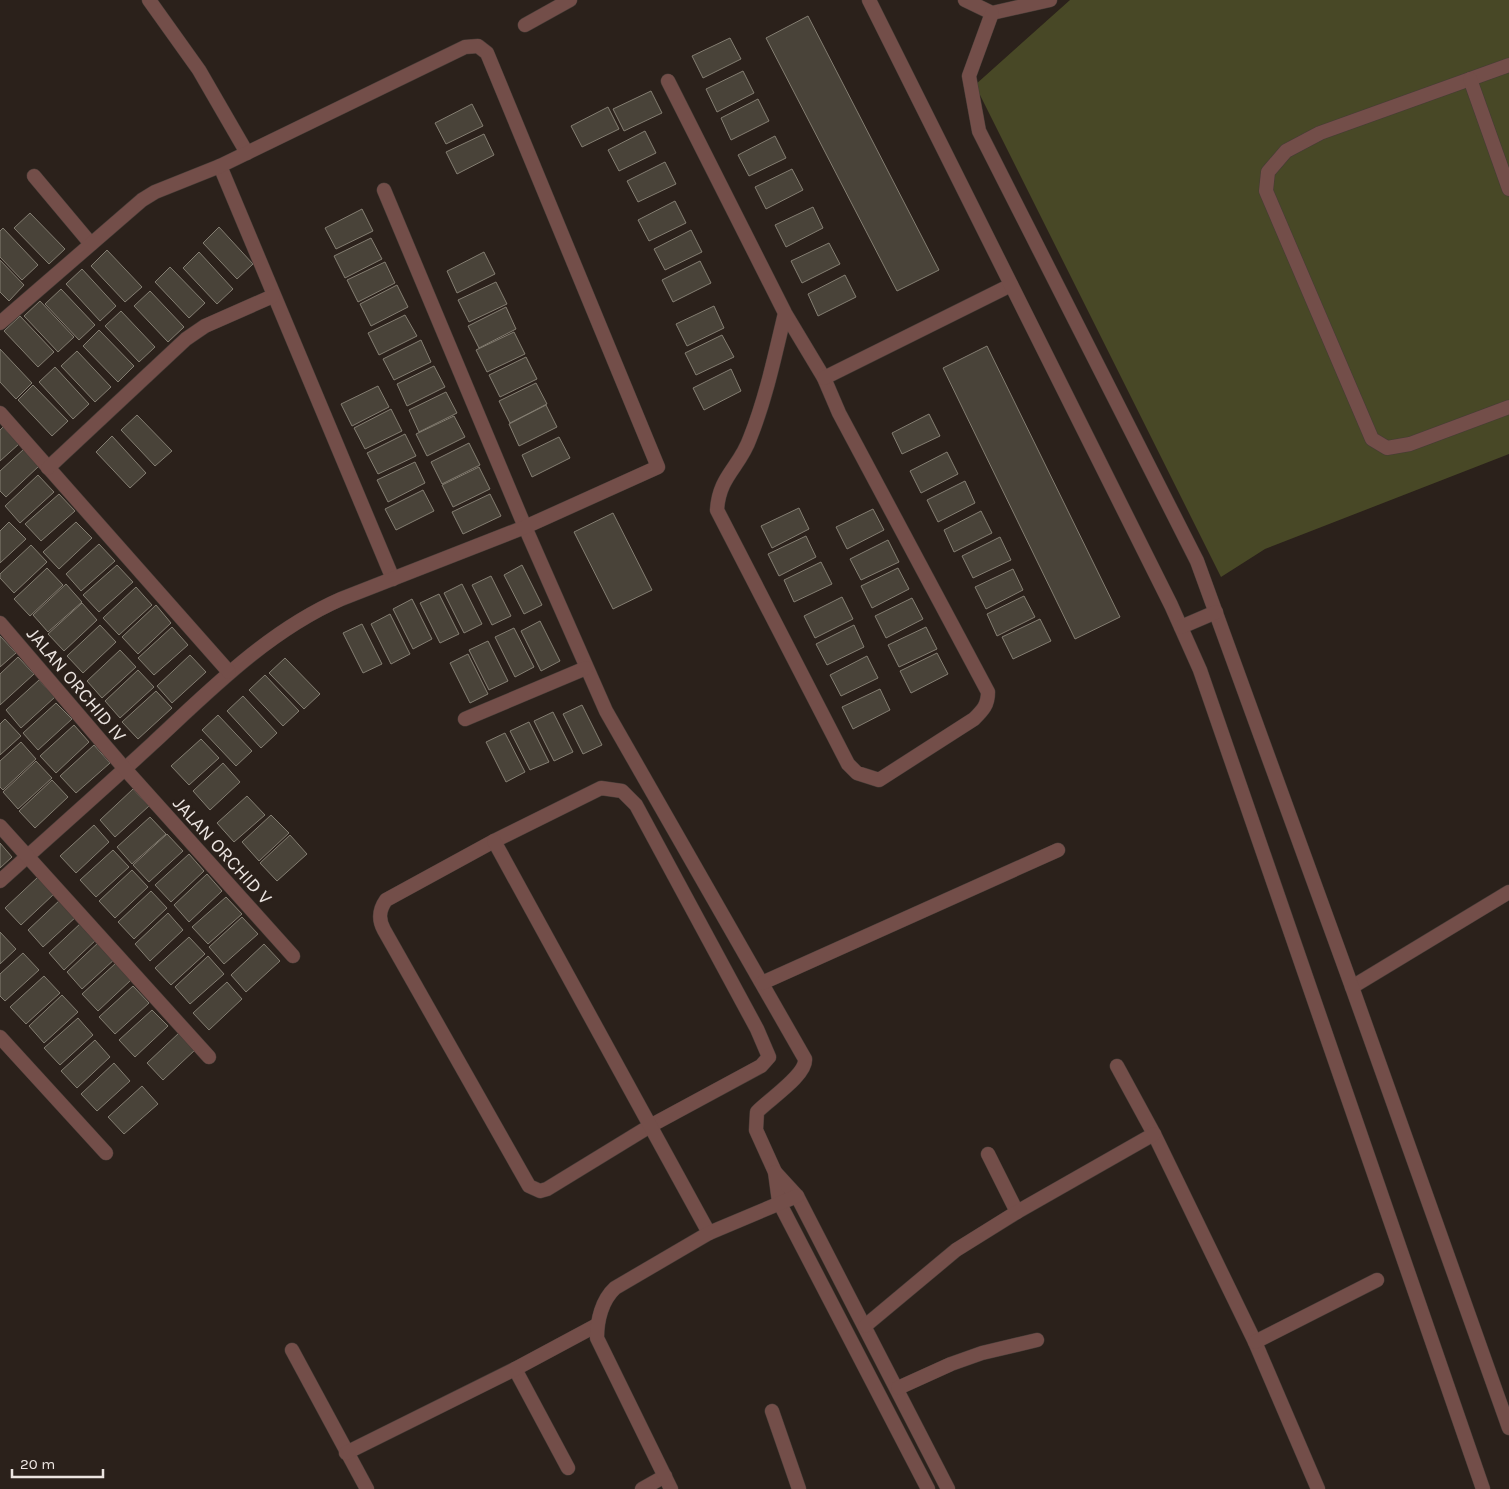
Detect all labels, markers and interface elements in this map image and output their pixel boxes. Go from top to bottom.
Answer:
street label: JALAN ORCHID IV [22,623,131,747]
street label: JALAN ORCHID V [168,792,277,909]
scale bar [12,1446,104,1478]
text: 20 m [20,1455,55,1473]

